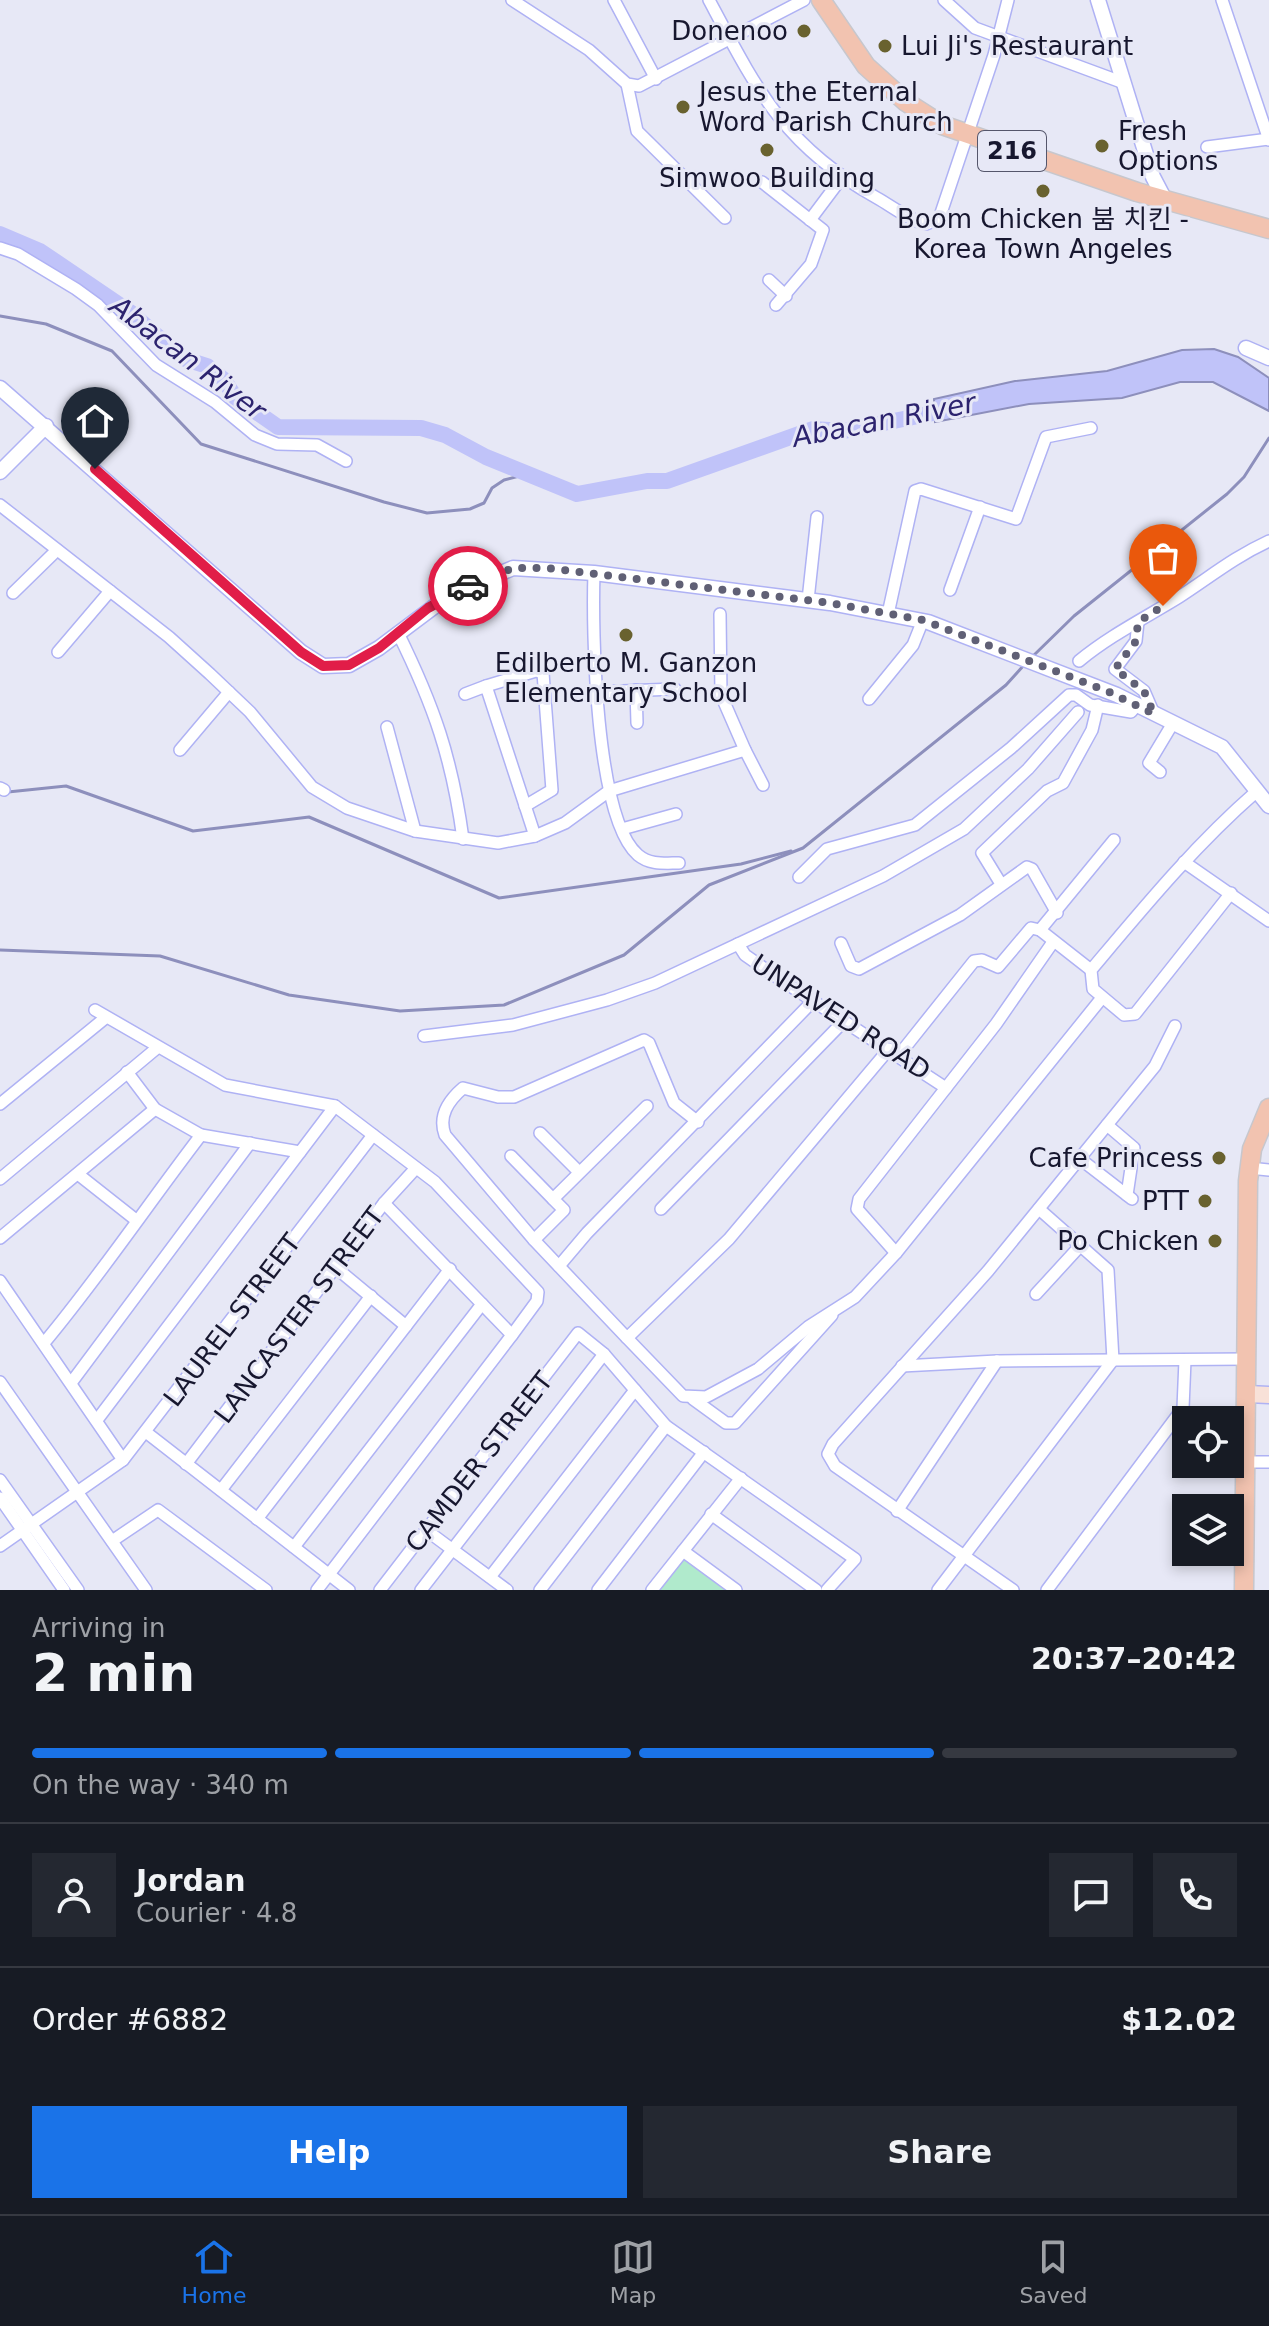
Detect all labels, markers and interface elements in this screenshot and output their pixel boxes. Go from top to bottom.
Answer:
place label: Donenoo [671,16,788,46]
marker: Donenoo [795,22,813,40]
place label: Lui Ji's Restaurant [901,31,1133,61]
marker: Lui Ji's Restaurant [876,37,894,55]
place label: Jesus the Eternal Word Parish Church [697,77,953,137]
marker: Jesus the Eternal Word Parish Church [674,98,692,116]
place label: Fresh Options [1118,116,1218,176]
road number: 216 [978,131,1046,171]
marker: Fresh Options [1093,137,1111,155]
marker: Simwoo Building [758,141,776,159]
place label: Simwoo Building [659,163,875,193]
marker: Boom Chicken 붐 치킨 - Korea Town Angeles [1034,182,1052,200]
place label: Boom Chicken 붐 치킨 - Korea Town Angeles [897,204,1189,264]
water label: Abacan River [102,288,273,428]
water label: Abacan River [788,386,980,454]
pin [61,387,129,469]
icon: home [73,399,117,443]
pin [1129,524,1197,606]
icon: bag [1141,536,1185,580]
courier [428,546,508,626]
icon: car [446,564,490,608]
marker: Edilberto M. Ganzon Elementary School [617,626,635,644]
place label: Edilberto M. Ganzon Elementary School [495,648,757,708]
street label: UNPAVED ROAD [746,948,936,1086]
place label: Cafe Princess [1029,1143,1203,1173]
marker: Cafe Princess [1210,1149,1228,1167]
place label: PTT [1142,1186,1189,1216]
marker: PTT [1196,1192,1214,1210]
street label: LANCASTER STREET [208,1201,390,1429]
place label: Po Chicken [1057,1226,1199,1256]
street label: LAUREL STREET [157,1228,307,1412]
marker: Po Chicken [1206,1232,1224,1250]
street label: CAMDER STREET [399,1366,559,1558]
map controls [1172,1406,1244,1566]
button: locate [1172,1406,1244,1478]
button: layers [1172,1494,1244,1566]
text: Arriving in [32,1613,166,1643]
text: 20:37–20:42 [1031,1641,1237,1676]
text: 2 min [32,1643,195,1703]
text: On the way · 340 m [32,1770,289,1800]
button: person [32,1853,116,1937]
button: chat [1049,1853,1133,1937]
button: phone [1153,1853,1237,1937]
text: Jordan [136,1863,246,1898]
text: Courier · 4.8 [136,1898,297,1928]
text: Order #6882 [32,2002,228,2037]
text: $12.02 [1121,2002,1237,2037]
button: Help [32,2106,627,2198]
button: Share [643,2106,1237,2198]
tab: Home [182,2235,247,2308]
tab: Map [610,2235,656,2308]
tab: Saved [1019,2235,1087,2308]

